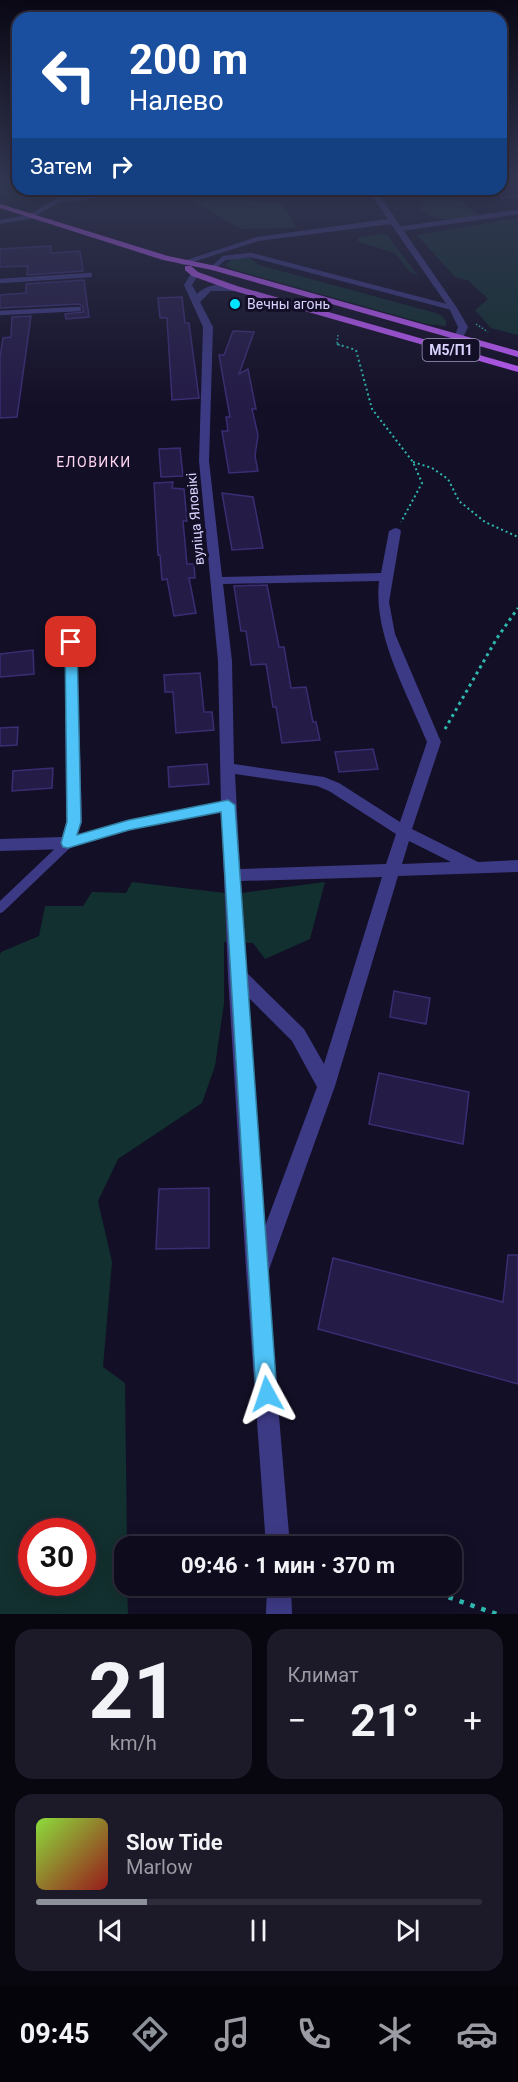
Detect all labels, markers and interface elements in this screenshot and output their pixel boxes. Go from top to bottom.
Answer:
text: 200 m [129,35,248,84]
icon: left [30,36,108,114]
text: Налево [129,85,224,117]
icon: right [105,150,138,183]
text: Затем [30,154,93,179]
place label: Вечны агонь [247,296,330,312]
marker: Вечны агонь [228,297,242,311]
road number: М5/П1 [422,339,480,361]
district label: ЕЛОВИКИ [56,454,132,470]
street label: вуліца Яловікі [183,472,207,566]
pin [45,616,96,667]
icon: arrive [54,625,87,658]
position arrow [235,1362,299,1426]
speed limit sign: 30 [18,1518,96,1596]
text: 09:46 · 1 мин · 370 m [181,1553,395,1578]
text: 21 [88,1646,178,1737]
text: Климат [288,1663,359,1687]
text: 21° [350,1694,419,1747]
text: − [288,1701,306,1740]
text: + [463,1701,482,1740]
text: km/h [110,1731,157,1755]
text: Slow Tide [126,1830,223,1855]
text: Marlow [126,1855,192,1879]
icon: previous [94,1914,127,1947]
icon: pause [242,1914,275,1947]
icon: next [391,1914,424,1947]
icon: directions [129,2013,171,2055]
icon: music [211,2013,253,2055]
icon: phone [293,2013,335,2055]
icon: climate [374,2013,416,2055]
icon: car [456,2013,498,2055]
text: 09:45 [20,2018,89,2050]

